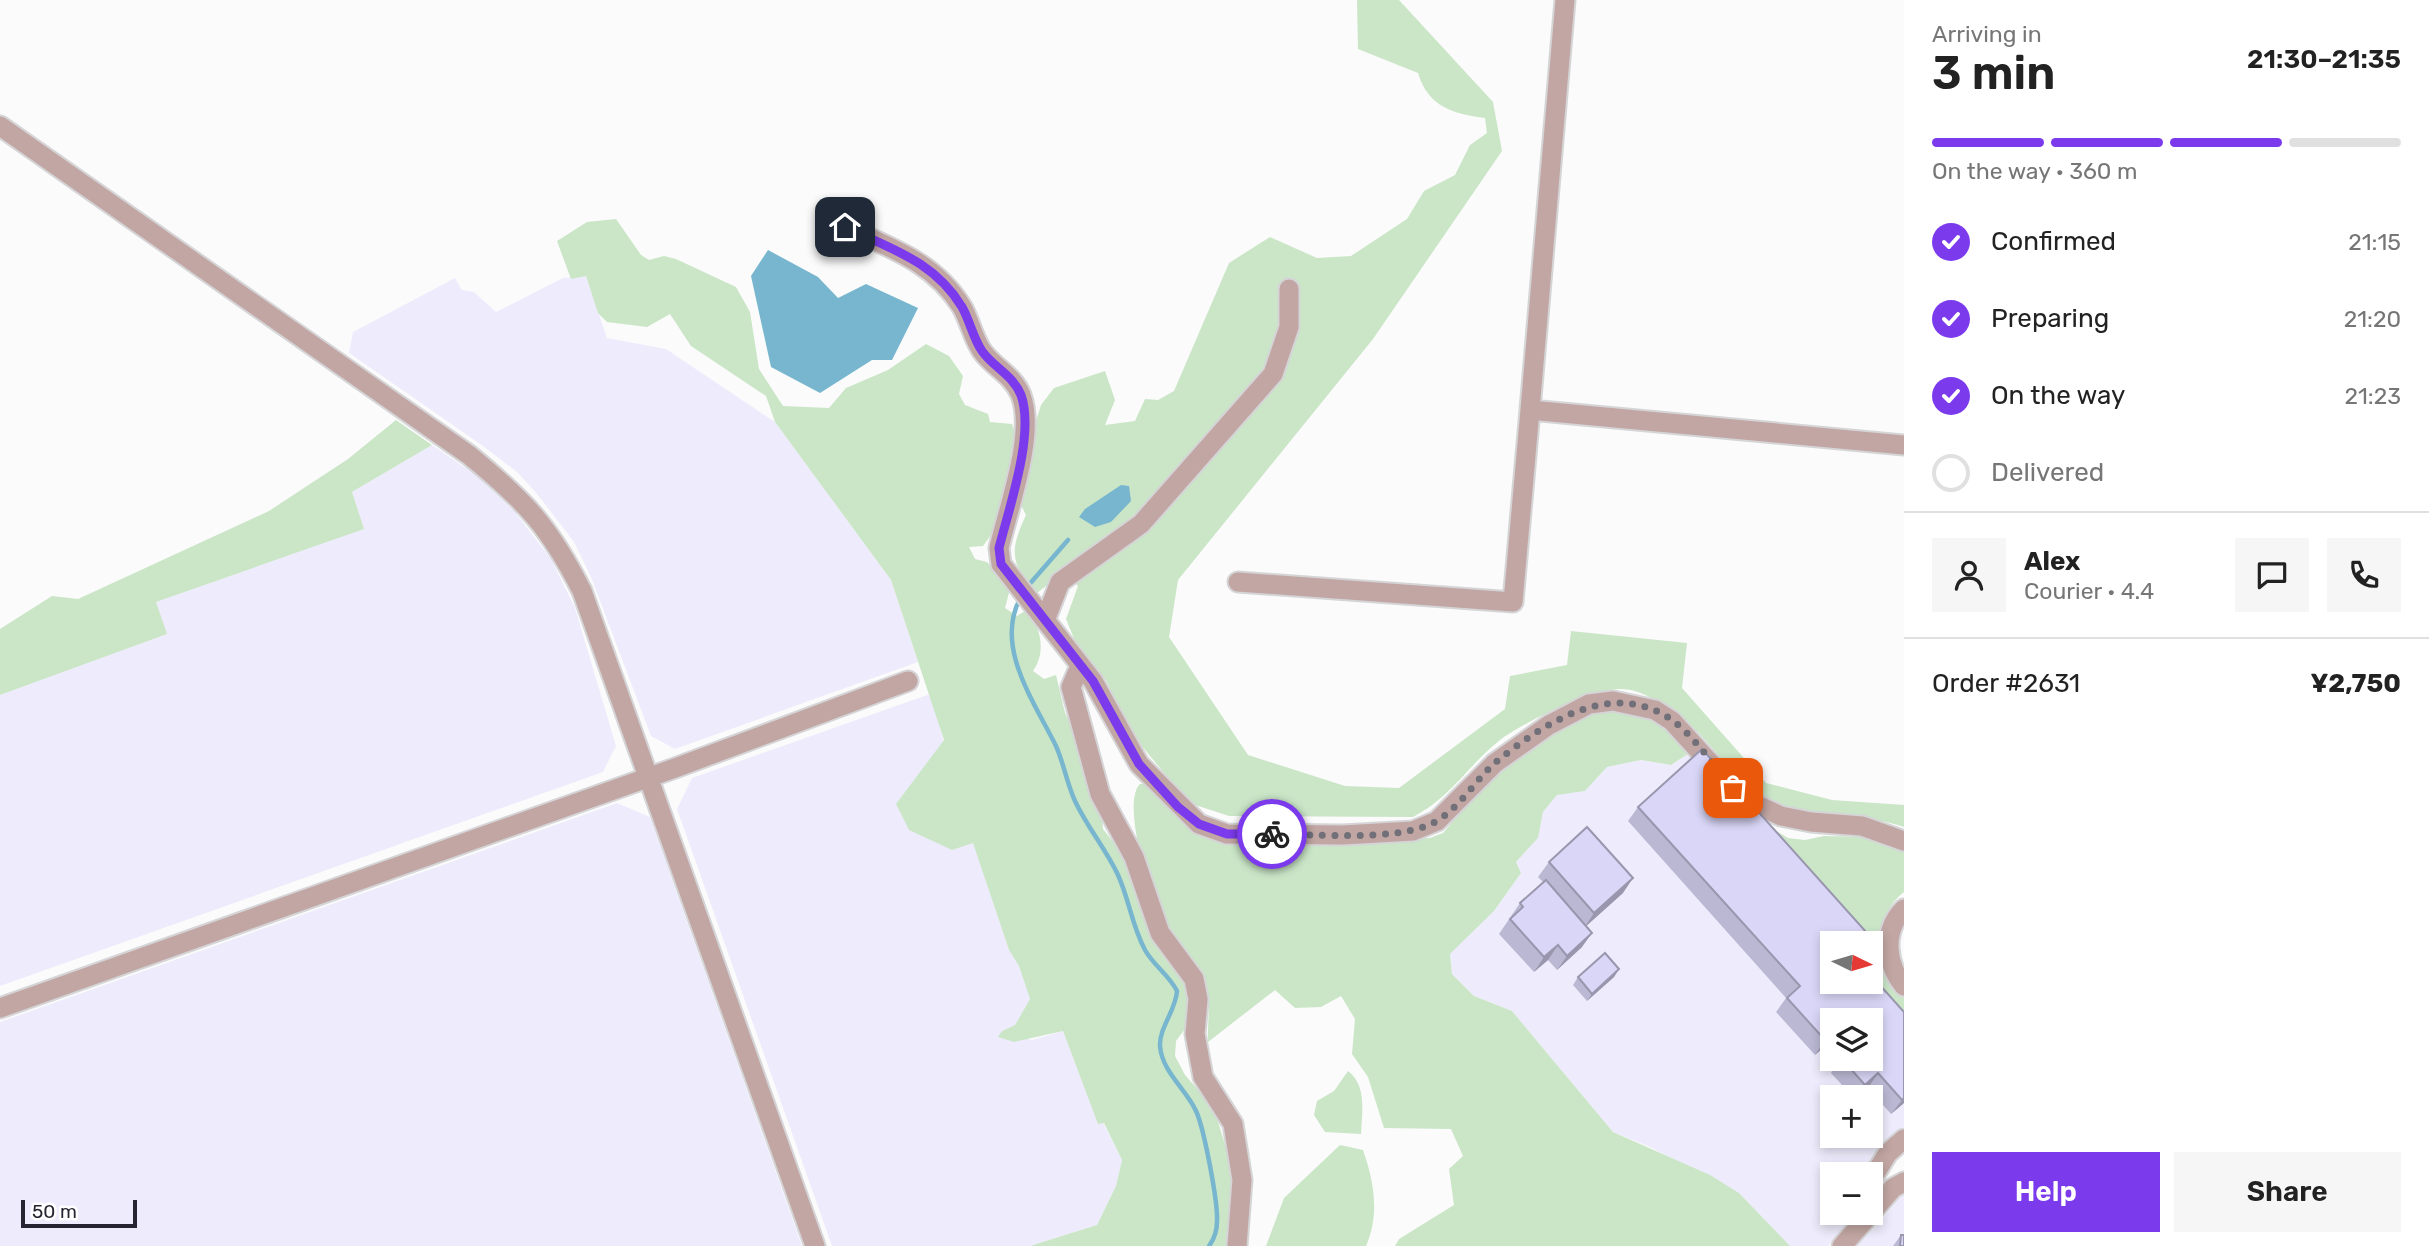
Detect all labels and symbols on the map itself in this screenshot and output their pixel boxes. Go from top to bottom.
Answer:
pin [815,197,875,257]
pin [1703,758,1763,818]
courier [1237,799,1307,869]
north arrow [1820,931,1883,994]
scale bar [21,1197,136,1229]

